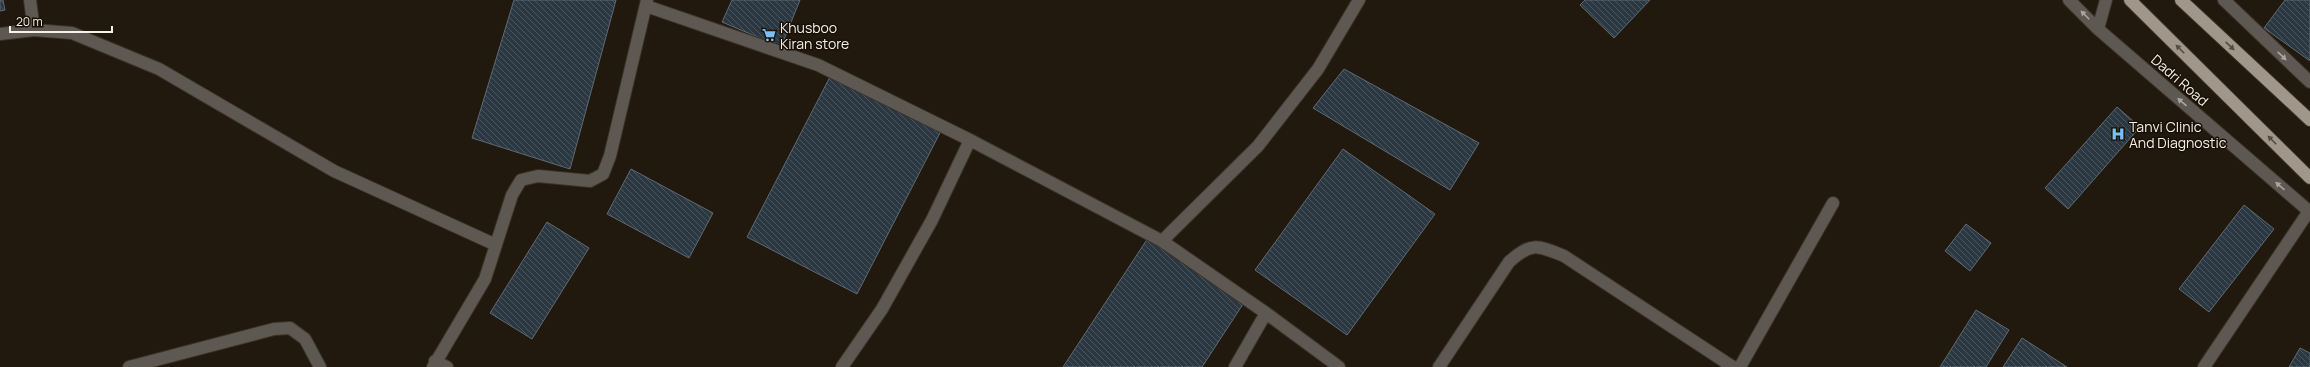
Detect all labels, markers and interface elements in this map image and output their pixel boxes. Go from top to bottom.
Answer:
scale bar [10,8,112,34]
one-way arrow [2080,11,2090,20]
text: 20 m [16,13,43,30]
place label: Khusboo Kiran store [780,18,849,53]
supermarket icon: Khusboo Kiran store [761,27,777,43]
one-way arrow [2225,41,2236,50]
one-way arrow [2175,44,2185,54]
street label: Dadri Road [2147,50,2213,110]
one-way arrow [2277,51,2287,61]
one-way arrow [2177,97,2187,106]
place label: Tanvi Clinic And Diagnostic [2129,117,2227,152]
hospital icon: Tanvi Clinic And Diagnostic [2110,126,2126,142]
one-way arrow [2267,136,2277,145]
one-way arrow [2275,182,2286,191]

